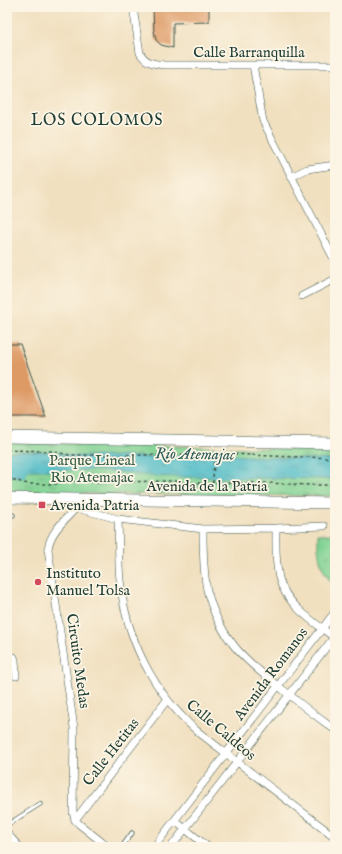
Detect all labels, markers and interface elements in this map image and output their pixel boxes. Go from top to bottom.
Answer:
street label: Calle Barranquilla [193,43,305,62]
district label: LOS COLOMOS [31,111,163,131]
water label: Río Atemajac [155,444,236,466]
park label: Parque Lineal Rio Atemajac [49,451,136,487]
street label: Avenida de la Patria [145,477,268,496]
place label: Avenida Patria [49,496,140,515]
marker: Avenida Patria [37,500,47,510]
place label: Instituto Manuel Tolsa [46,564,131,600]
marker: Instituto Manuel Tolsa [33,577,43,587]
street label: Circuito Medas [62,612,94,710]
street label: Avenida Romanos [229,624,312,725]
street label: Calle Caldeos [182,695,260,765]
street label: Calle Hetitas [79,714,143,790]

